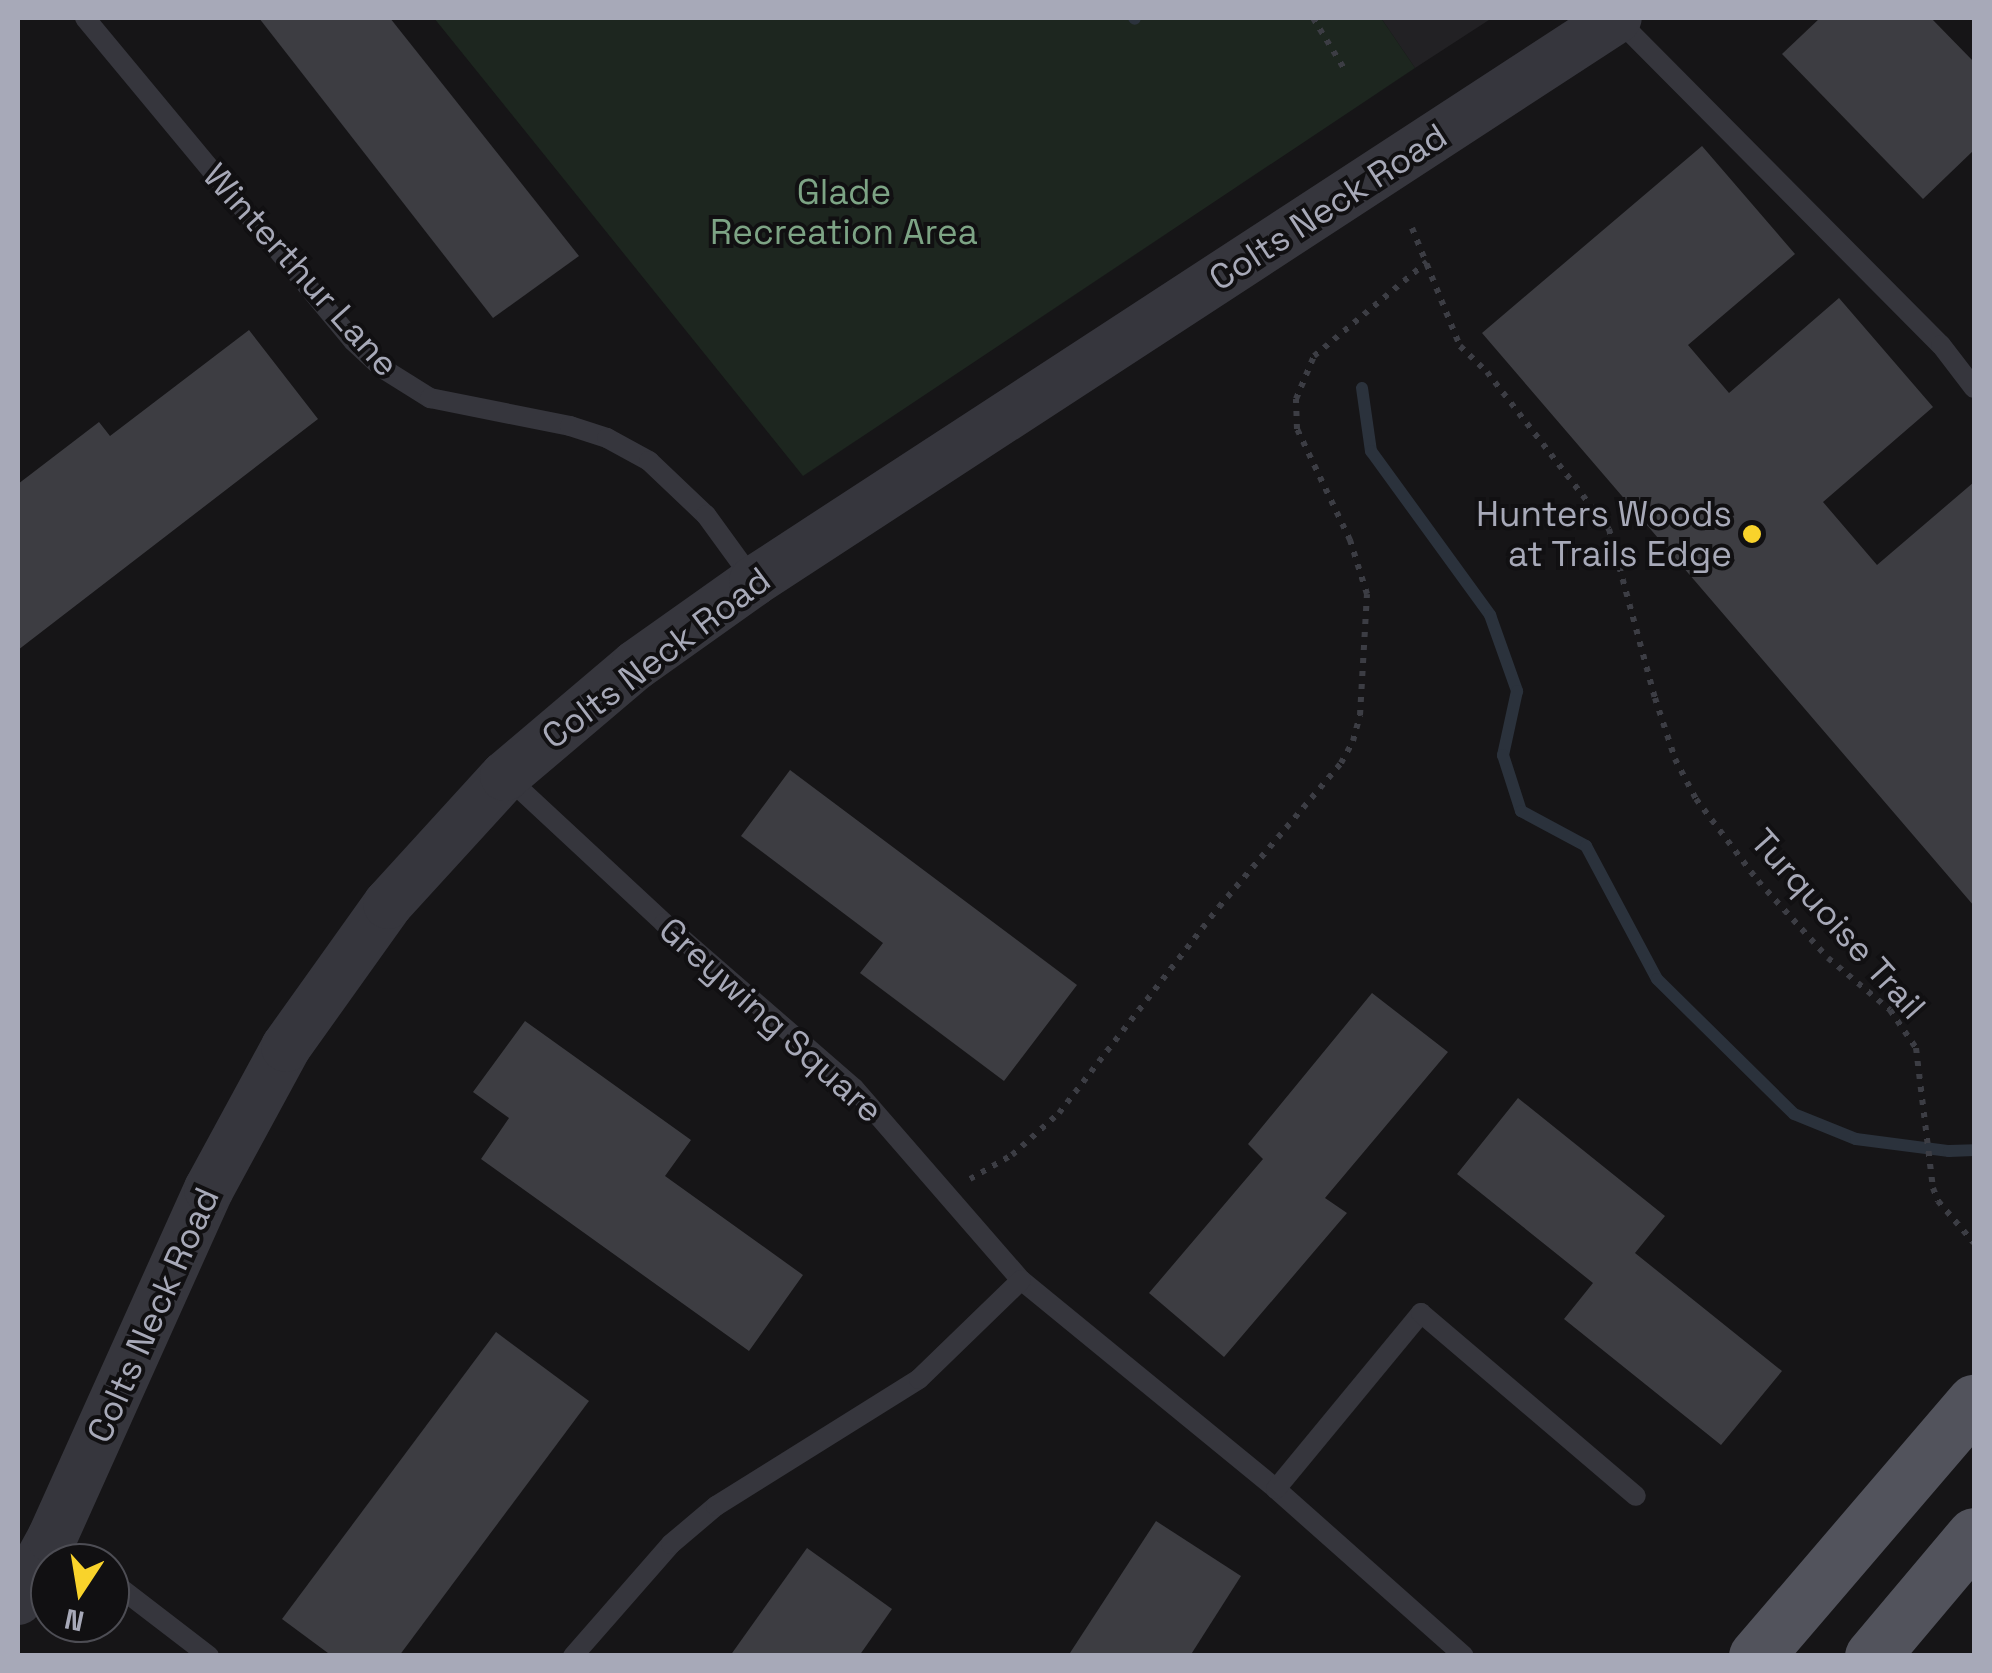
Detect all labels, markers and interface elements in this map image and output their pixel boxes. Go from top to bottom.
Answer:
street label: Colts Neck Road [1201,115,1455,299]
street label: Winterthur Lane [194,155,408,385]
park label: Glade Recreation Area [710,171,978,253]
place label: Hunters Woods at Trails Edge [1476,493,1732,575]
marker: Hunters Woods at Trails Edge [1741,523,1763,545]
street label: Colts Neck Road [534,559,778,757]
street label: Turquoise Trail [1741,820,1935,1028]
street label: Greywing Square [651,909,891,1131]
street label: Colts Neck Road [78,1181,228,1449]
north arrow [30,1543,130,1643]
text: N [61,1601,87,1640]

